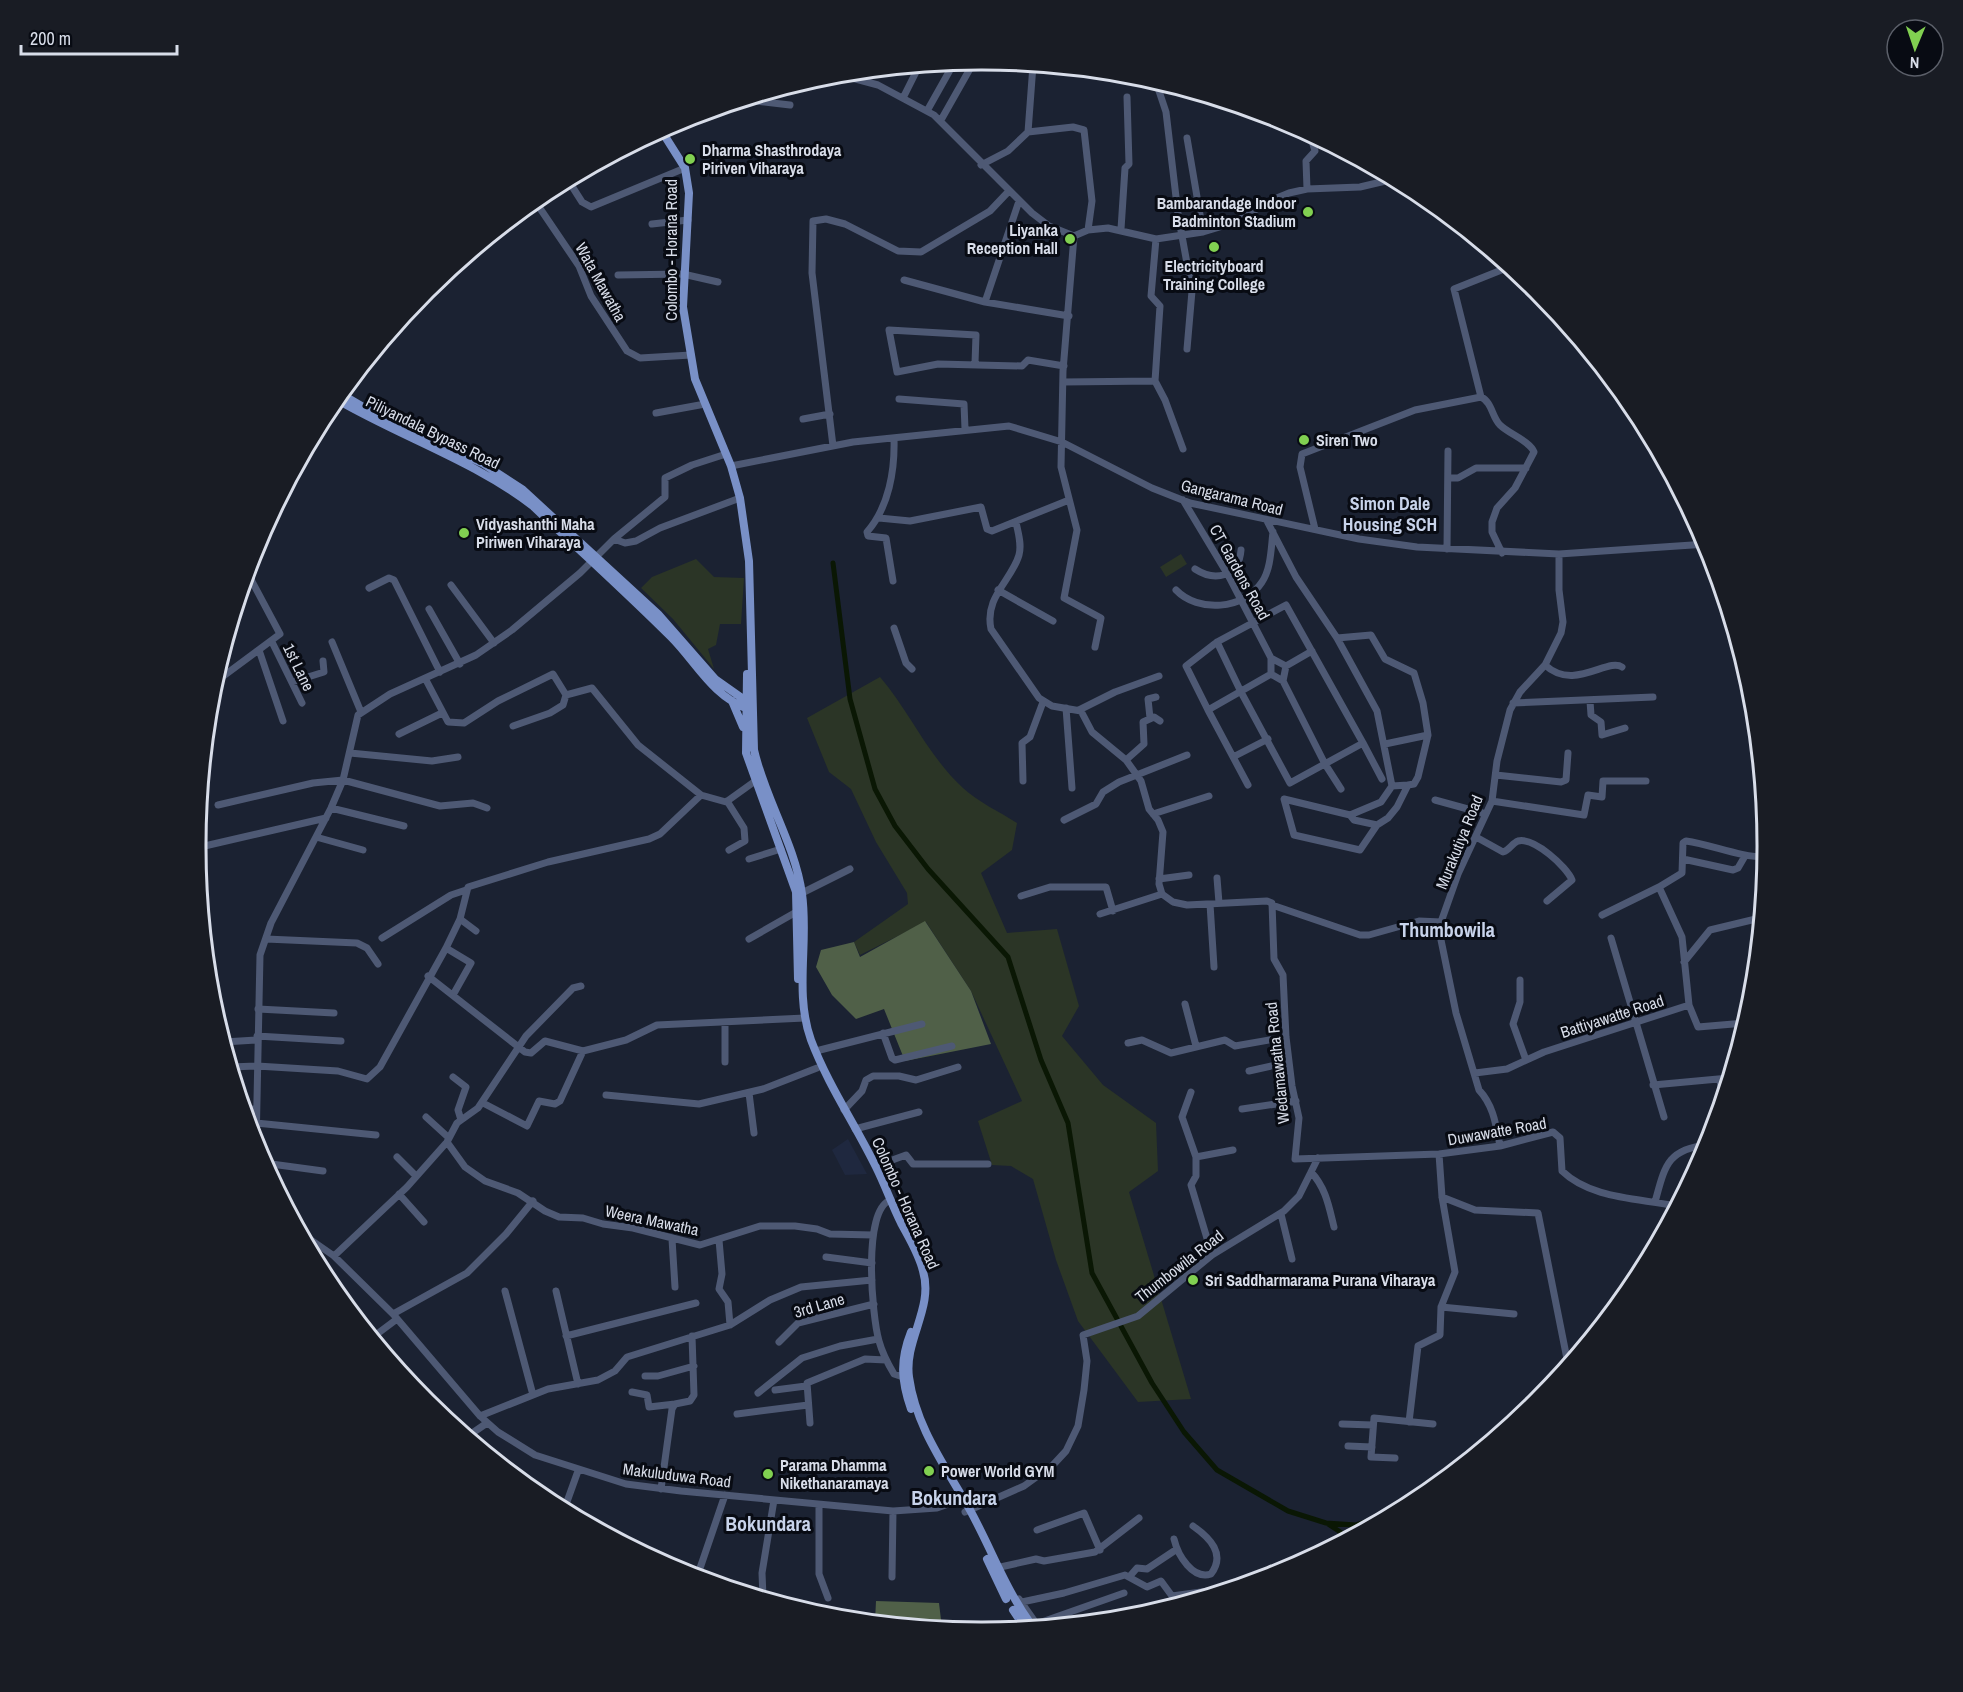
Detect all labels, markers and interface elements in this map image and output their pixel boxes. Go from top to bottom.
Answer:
scale bar [21,18,177,56]
north arrow [1885,18,1945,78]
text: 200 m [30,26,71,51]
text: N [1909,52,1920,74]
place label: Dharma Shasthrodaya Piriven Viharaya [702,139,842,179]
marker: Dharma Shasthrodaya Piriven Viharaya [683,152,697,166]
street label: Colombo - Horana Road [660,179,682,321]
place label: Bambarandage Indoor Badminton Stadium [1157,192,1297,232]
marker: Bambarandage Indoor Badminton Stadium [1301,205,1315,219]
place label: Liyanka Reception Hall [967,219,1059,259]
marker: Liyanka Reception Hall [1063,232,1077,246]
street label: Wata Mawatha [570,239,632,326]
marker: Electricityboard Training College [1207,240,1221,254]
place label: Electricityboard Training College [1163,255,1265,295]
street label: Piliyandala Bypass Road [362,390,504,474]
place label: Siren Two [1316,429,1378,451]
marker: Siren Two [1297,433,1311,447]
street label: Gangarama Road [1179,474,1285,520]
district label: Simon Dale Housing SCH [1343,491,1437,537]
place label: Vidyashanthi Maha Piriwen Viharaya [476,513,595,553]
street label: CT Gardens Road [1205,520,1275,624]
marker: Vidyashanthi Maha Piriwen Viharaya [457,526,471,540]
street label: 1st Lane [278,640,320,694]
street label: Murakutiya Road [1430,792,1488,892]
district label: Thumbowila [1399,916,1495,943]
street label: Battiyawatte Road [1558,989,1666,1043]
street label: Wedamawatha Road [1260,1001,1294,1125]
street label: Duwawatte Road [1446,1111,1548,1151]
street label: Colombo - Horana Road [867,1134,945,1272]
street label: Weera Mawatha [603,1199,702,1241]
street label: Thumbowila Road [1130,1225,1228,1307]
place label: Sri Saddharmarama Purana Viharaya [1205,1269,1436,1291]
marker: Sri Saddharmarama Purana Viharaya [1186,1273,1200,1287]
street label: 3rd Lane [791,1287,847,1323]
place label: Parama Dhamma Nikethanaramaya [780,1454,889,1494]
street label: Makuluduwa Road [622,1457,732,1493]
place label: Power World GYM [941,1460,1055,1482]
marker: Power World GYM [922,1464,936,1478]
marker: Parama Dhamma Nikethanaramaya [761,1467,775,1481]
district label: Bokundara [911,1484,997,1511]
district label: Bokundara [725,1510,811,1537]

